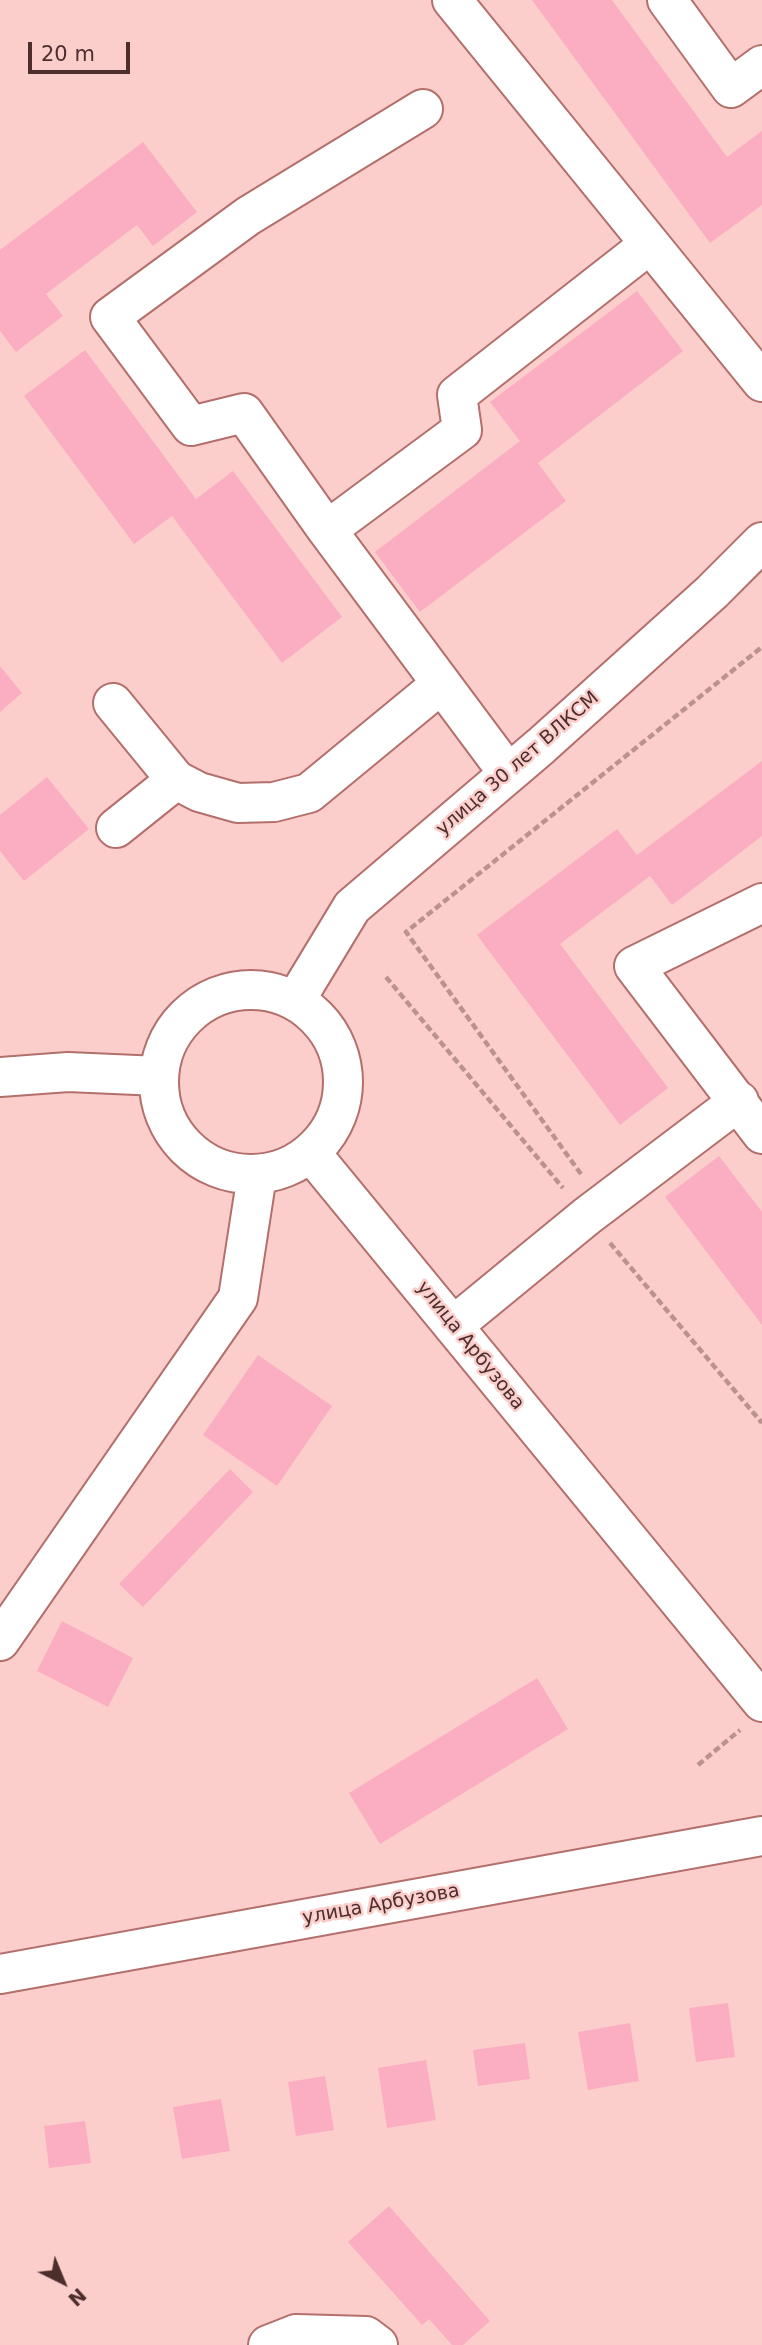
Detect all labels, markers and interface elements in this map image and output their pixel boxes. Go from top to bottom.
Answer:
scale bar [32,28,133,72]
text: 20 m [41,42,95,66]
street label: улица 30 лет ВЛКСМ [432,687,604,841]
street label: улица Арбузова [411,1277,529,1415]
street label: улица Арбузова [301,1880,461,1930]
north arrow [28,2247,98,2317]
text: N [64,2284,91,2311]

